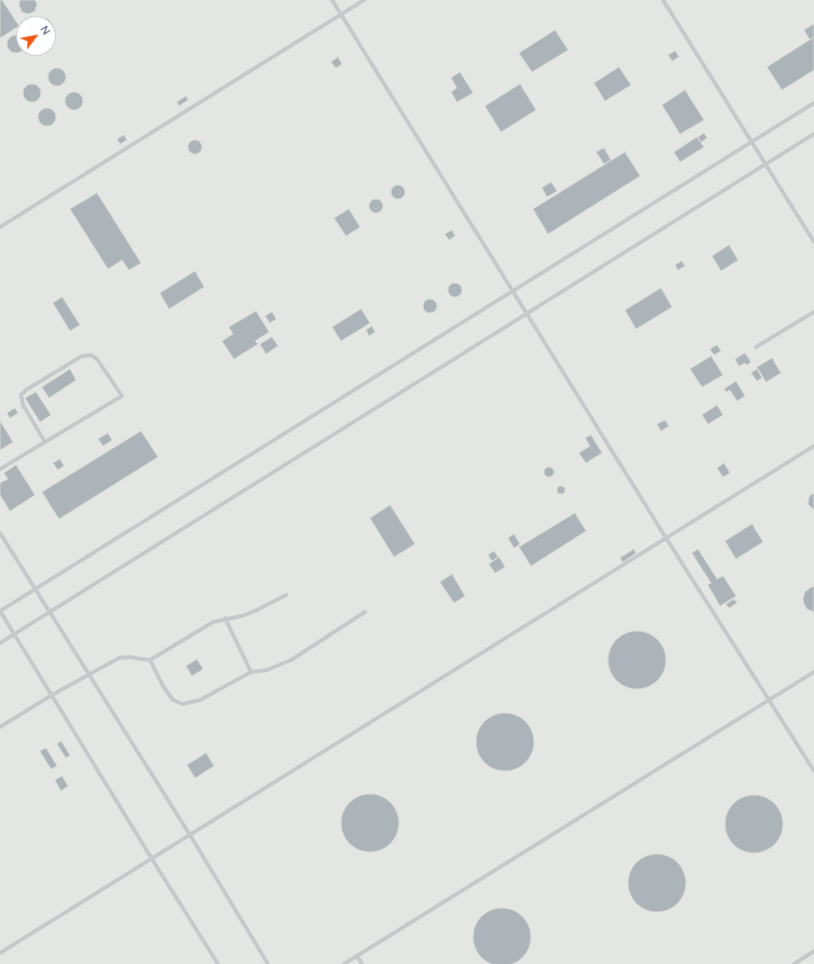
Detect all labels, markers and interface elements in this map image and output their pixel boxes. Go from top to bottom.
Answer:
north arrow [16,16,56,56]
text: N [37,23,53,37]

